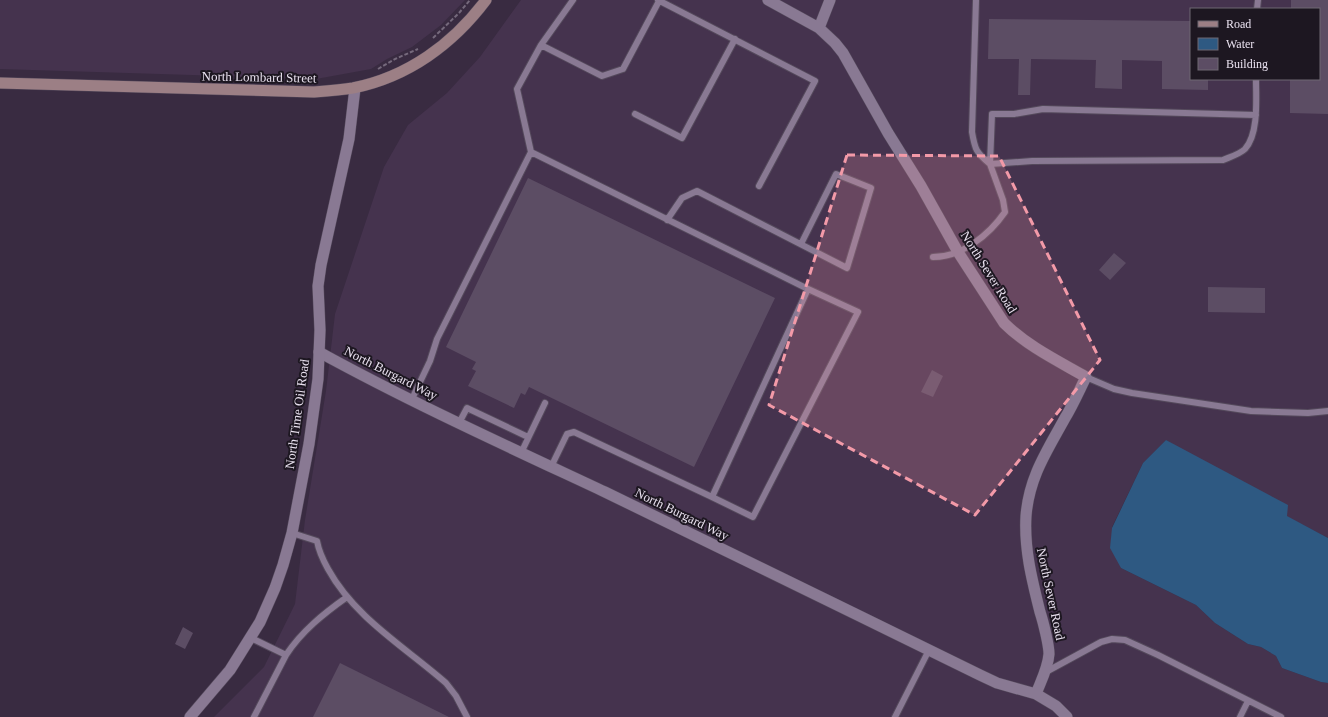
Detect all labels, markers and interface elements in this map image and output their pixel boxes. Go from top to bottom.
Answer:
legend [1190,8,1320,80]
text: Road [1226,17,1251,31]
text: Water [1226,37,1254,51]
text: Building [1226,57,1268,71]
street label: North Lombard Street [201,68,317,86]
street label: North Sever Road [958,228,1020,316]
street label: North Burgard Way [342,343,440,403]
street label: North Time Oil Road [282,358,312,470]
street label: North Burgard Way [633,485,732,543]
street label: North Sever Road [1034,547,1068,642]

